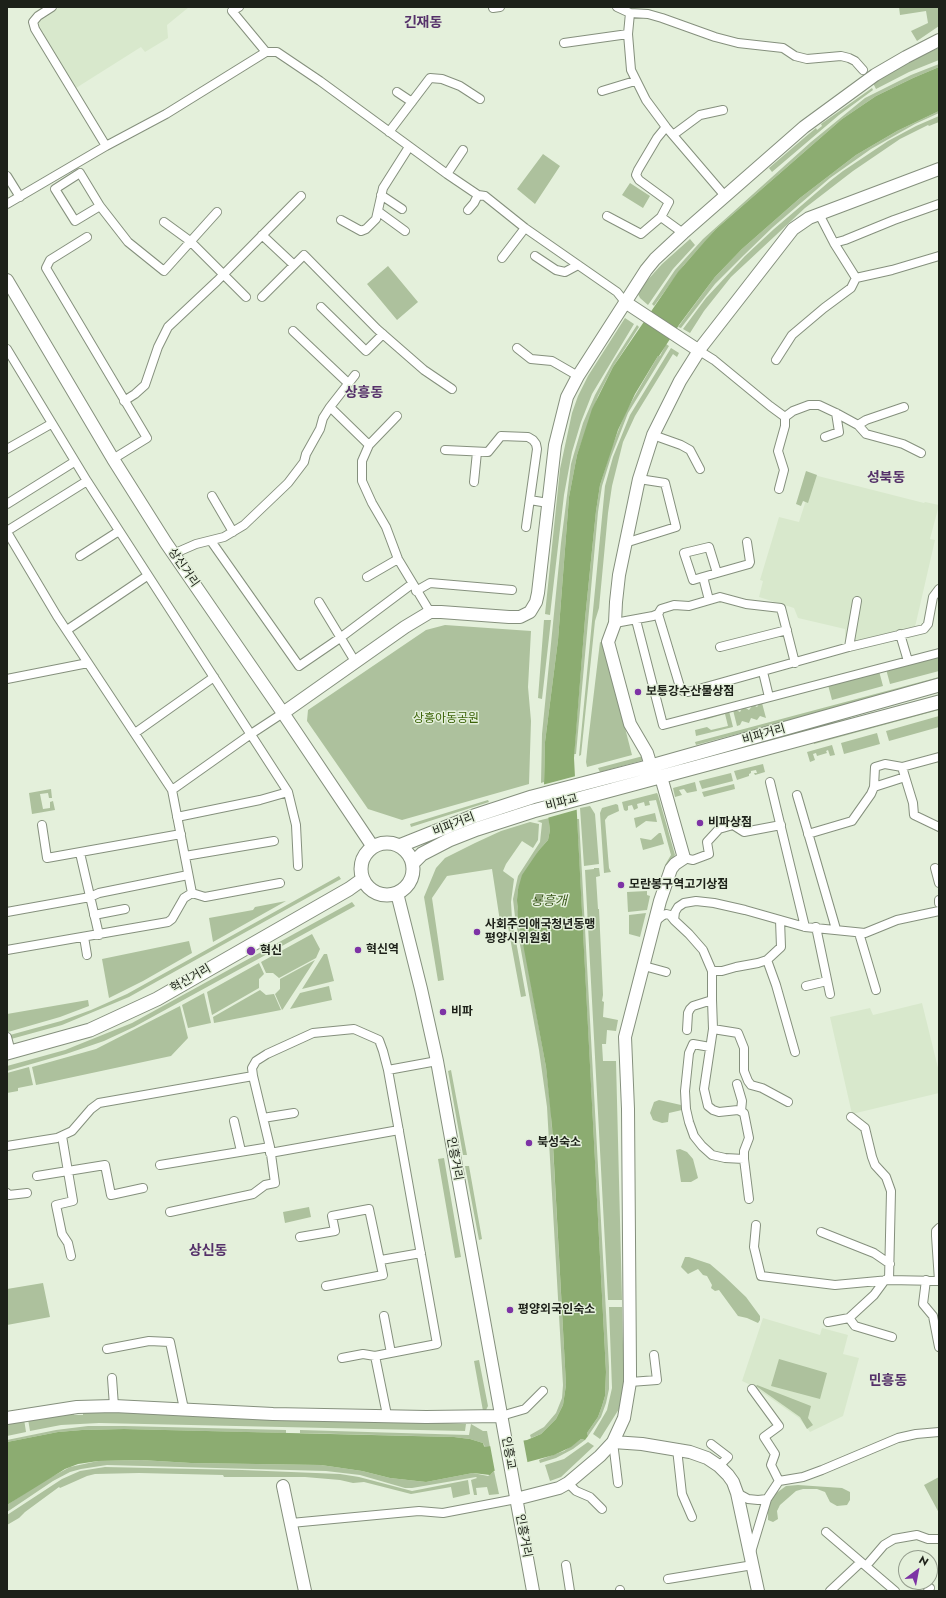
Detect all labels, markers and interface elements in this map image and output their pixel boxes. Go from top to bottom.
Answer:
district label: 긴재동 [404,16,442,32]
district label: 상흥동 [345,386,383,402]
district label: 성북동 [867,471,905,487]
street label: 상신거리 [164,546,202,590]
place label: 보통강수산물상점 [646,685,734,699]
marker: 보통강수산물상점 [633,687,643,697]
park label: 상흥아동공원 [413,712,479,726]
street label: 비파거리 [741,722,787,748]
street label: 비파교 [544,792,580,814]
street label: 비파거리 [431,810,477,840]
place label: 비파상점 [708,816,752,830]
marker: 비파상점 [695,818,705,828]
place label: 모란봉구역고기상점 [629,878,728,892]
marker: 모란봉구역고기상점 [616,880,626,890]
water label: 룡흥개 [531,894,567,910]
place label: 사회주의애국청년동맹 평양시위원회 [485,918,595,946]
marker: 사회주의애국청년동맹 평양시위원회 [472,927,482,937]
place label: 혁신역 [366,943,399,957]
place label: 혁신 [260,944,282,958]
marker: 혁신 [245,945,257,957]
marker: 혁신역 [353,945,363,955]
street label: 혁신거리 [168,962,214,996]
place label: 비파 [451,1005,473,1019]
marker: 비파 [438,1007,448,1017]
street label: 인흥거리 [443,1136,465,1182]
place label: 북성숙소 [537,1136,581,1150]
marker: 북성숙소 [524,1138,534,1148]
district label: 상신동 [189,1244,227,1260]
place label: 평양외국인숙소 [518,1303,595,1317]
marker: 평양외국인숙소 [505,1305,515,1315]
district label: 민흥동 [869,1374,907,1390]
street label: 인흥교 [498,1435,518,1471]
street label: 인흥거리 [512,1513,534,1559]
north arrow [898,1550,938,1590]
text: N [916,1552,932,1570]

